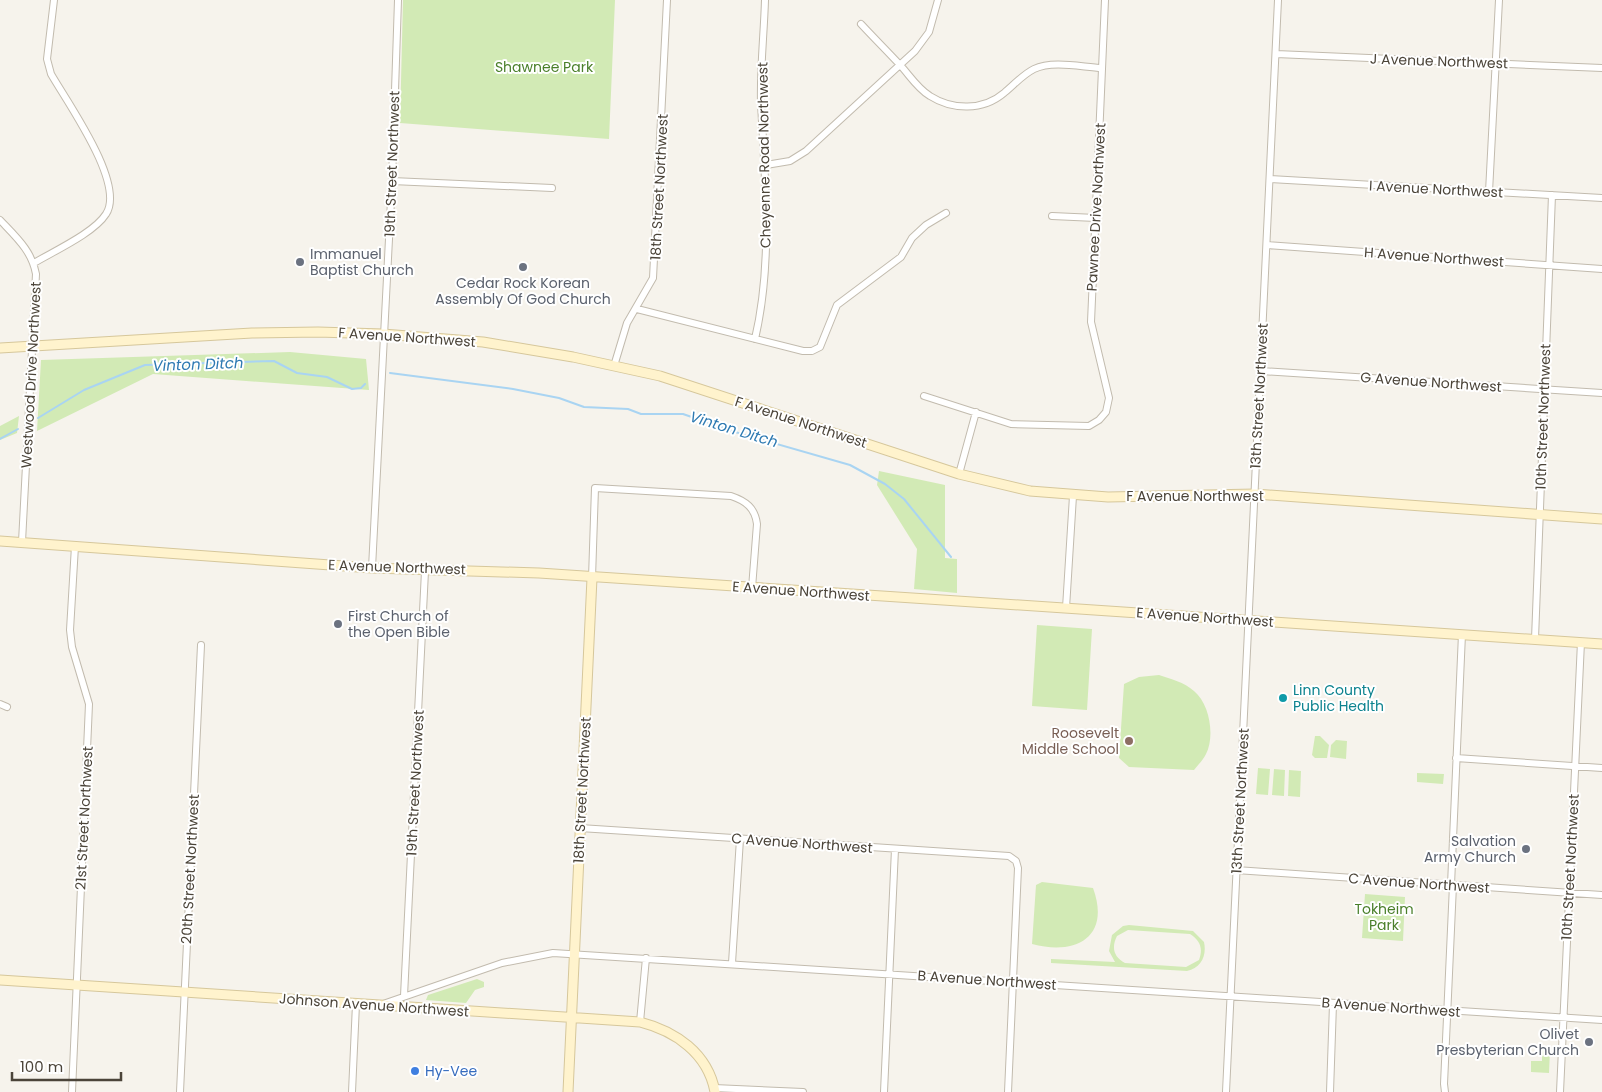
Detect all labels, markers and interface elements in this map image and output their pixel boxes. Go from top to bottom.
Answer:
street label: J Avenue Northwest [1370,49,1508,73]
park label: Shawnee Park [495,57,594,77]
street label: Cheyenne Road Northwest [752,62,776,248]
street label: 19th Street Northwest [379,90,405,238]
street label: 18th Street Northwest [645,113,673,261]
street label: Pawnee Drive Northwest [1082,122,1110,292]
street label: I Avenue Northwest [1368,176,1504,202]
street label: H Avenue Northwest [1363,242,1505,272]
place label: Immanuel Baptist Church [310,244,414,280]
marker: Immanuel Baptist Church [294,256,306,268]
marker: Cedar Rock Korean Assembly Of God Church [517,261,529,273]
place label: Cedar Rock Korean Assembly Of God Church [435,273,611,309]
street label: Westwood Drive Northwest [16,281,46,469]
street label: F Avenue Northwest [338,322,476,352]
street label: 13th Street Northwest [1245,323,1273,469]
street label: 10th Street Northwest [1530,343,1556,491]
water label: Vinton Ditch [152,352,244,376]
street label: G Avenue Northwest [1360,367,1502,397]
street label: F Avenue Northwest [732,391,870,453]
water label: Vinton Ditch [687,406,781,452]
street label: F Avenue Northwest [1126,486,1264,506]
street label: E Avenue Northwest [328,555,466,579]
street label: E Avenue Northwest [732,576,870,606]
street label: E Avenue Northwest [1136,602,1274,632]
place label: First Church of the Open Bible [348,606,450,642]
marker: First Church of the Open Bible [332,618,344,630]
place label: Linn County Public Health [1293,680,1384,716]
marker: Linn County Public Health [1277,692,1289,704]
street label: 19th Street Northwest [401,709,429,857]
street label: 18th Street Northwest [568,716,596,864]
place label: Roosevelt Middle School [1022,723,1119,759]
street label: 13th Street Northwest [1226,728,1254,874]
marker: Roosevelt Middle School [1123,735,1135,747]
street label: 21st Street Northwest [70,746,98,890]
street label: 10th Street Northwest [1556,793,1584,941]
street label: 20th Street Northwest [176,794,204,944]
street label: C Avenue Northwest [731,828,873,858]
place label: Salvation Army Church [1424,831,1516,867]
marker: Salvation Army Church [1520,843,1532,855]
street label: C Avenue Northwest [1348,868,1490,898]
park label: Tokheim Park [1354,899,1414,935]
street label: B Avenue Northwest [917,965,1057,995]
street label: Johnson Avenue Northwest [278,988,470,1022]
street label: B Avenue Northwest [1321,992,1461,1022]
place label: Olivet Presbyterian Church [1436,1024,1579,1060]
marker: Olivet Presbyterian Church [1583,1036,1595,1048]
scale bar [12,1050,121,1082]
text: 100 m [20,1056,63,1077]
place label: Hy-Vee [425,1061,477,1081]
marker: Hy-Vee [409,1065,421,1077]

